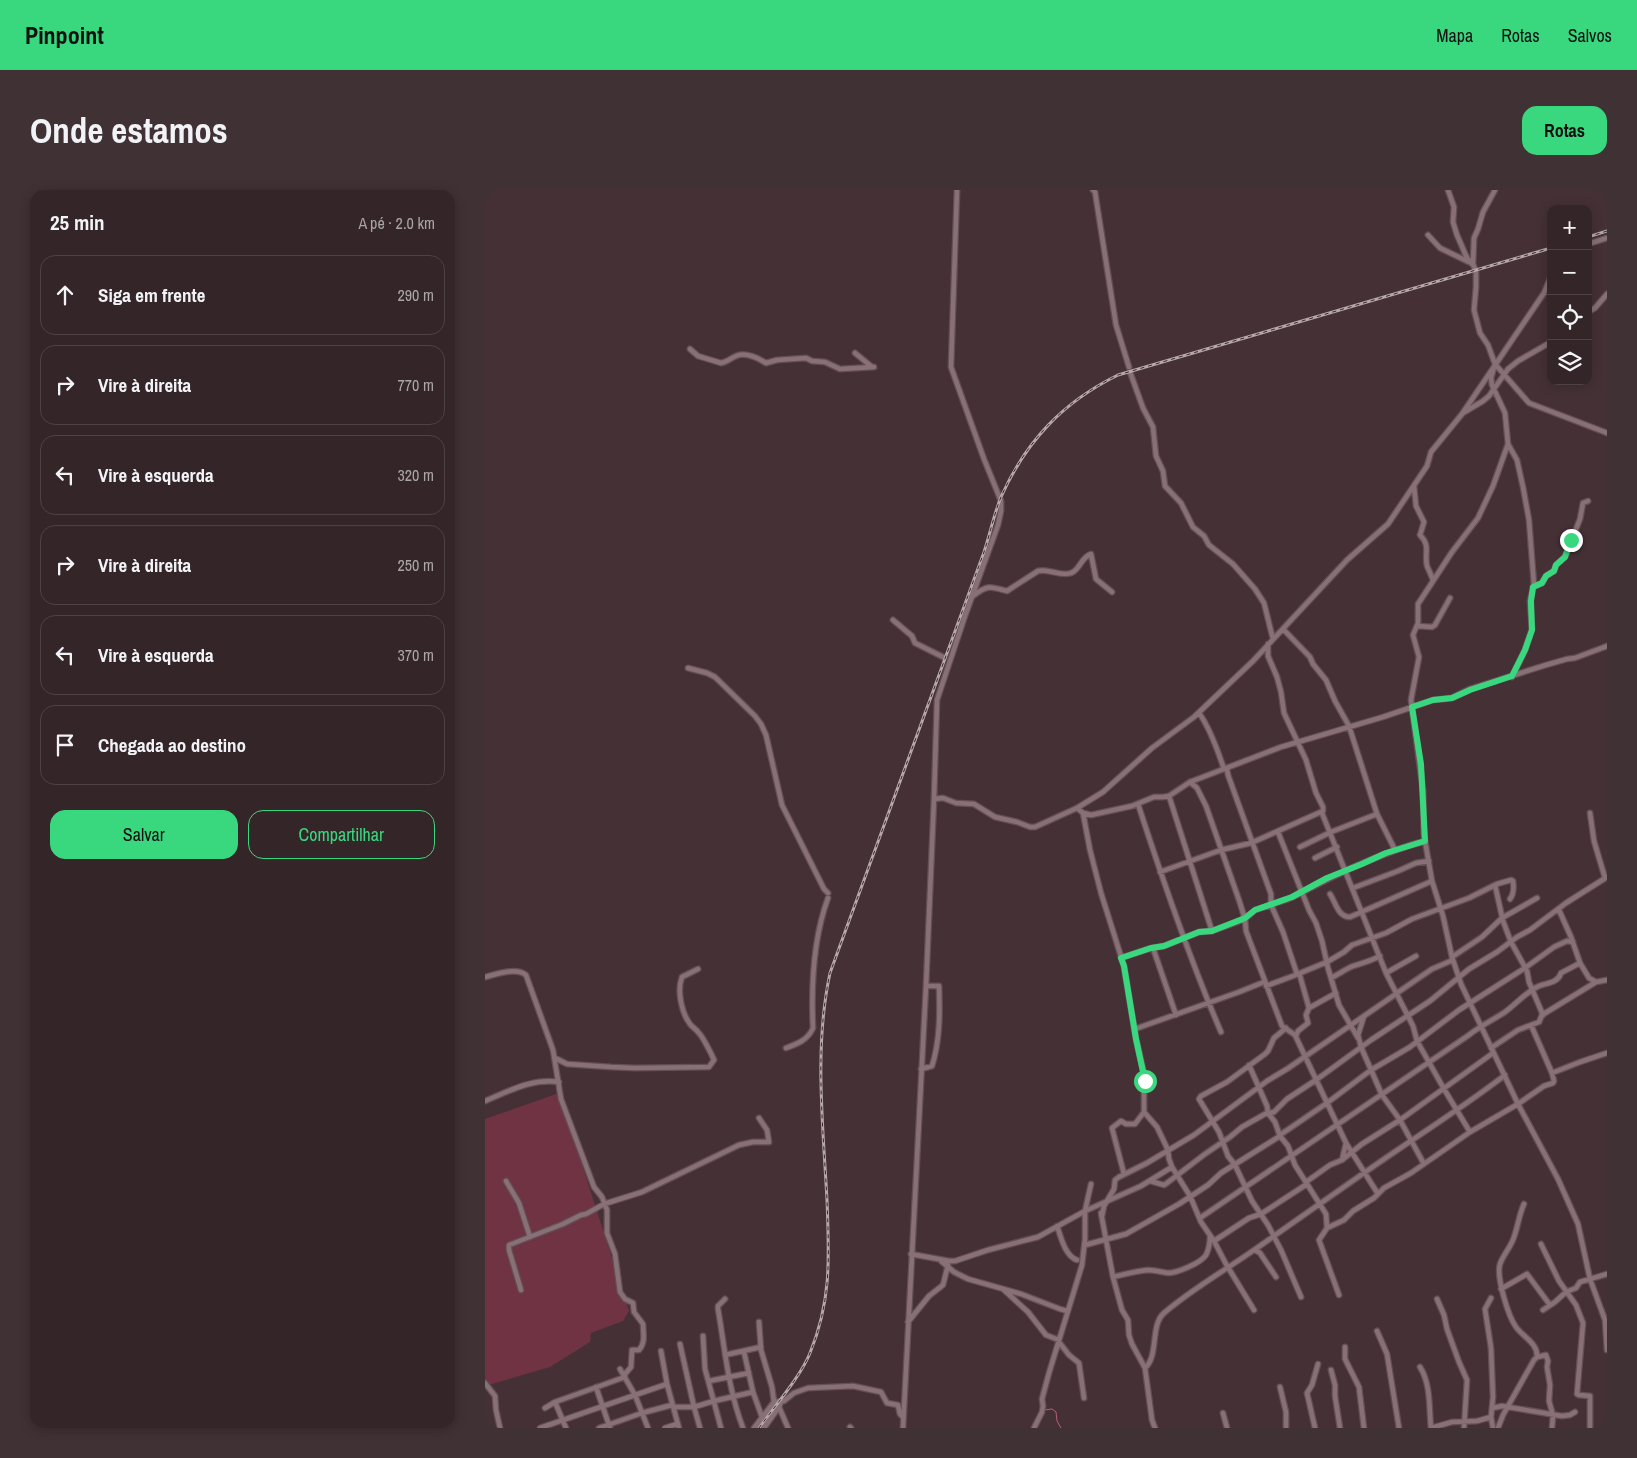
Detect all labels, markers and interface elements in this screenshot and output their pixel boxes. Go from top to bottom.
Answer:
text: Pinpoint [25,19,104,51]
text: Mapa [1436,23,1473,48]
text: Rotas [1501,23,1540,48]
text: Salvos [1568,23,1612,48]
button: Rotas [1522,106,1607,155]
text: Onde estamos [30,107,228,154]
map controls [1547,205,1592,385]
button: + [1547,205,1592,250]
text: 25 min [50,208,105,237]
text: A pé · 2.0 km [358,212,435,234]
button: − [1547,250,1592,295]
icon: ahead [51,281,79,309]
text: Siga em frente [98,282,205,308]
text: 290 m [398,284,434,306]
button: locate [1547,295,1592,340]
button: layers [1547,340,1592,385]
icon: right [51,371,79,399]
text: Vire à direita [98,372,191,398]
text: 770 m [398,374,434,396]
icon: left [51,461,79,489]
text: Vire à esquerda [98,462,214,488]
text: 320 m [398,464,434,486]
route end [1560,529,1583,552]
icon: right [51,551,79,579]
text: Vire à direita [98,552,191,578]
text: 250 m [398,554,434,576]
icon: left [51,641,79,669]
text: Vire à esquerda [98,642,214,668]
text: 370 m [398,644,434,666]
icon: arrive [51,731,79,759]
text: Chegada ao destino [98,732,246,758]
button: Salvar [50,810,238,859]
button: Compartilhar [248,810,435,859]
route start [1134,1070,1157,1093]

